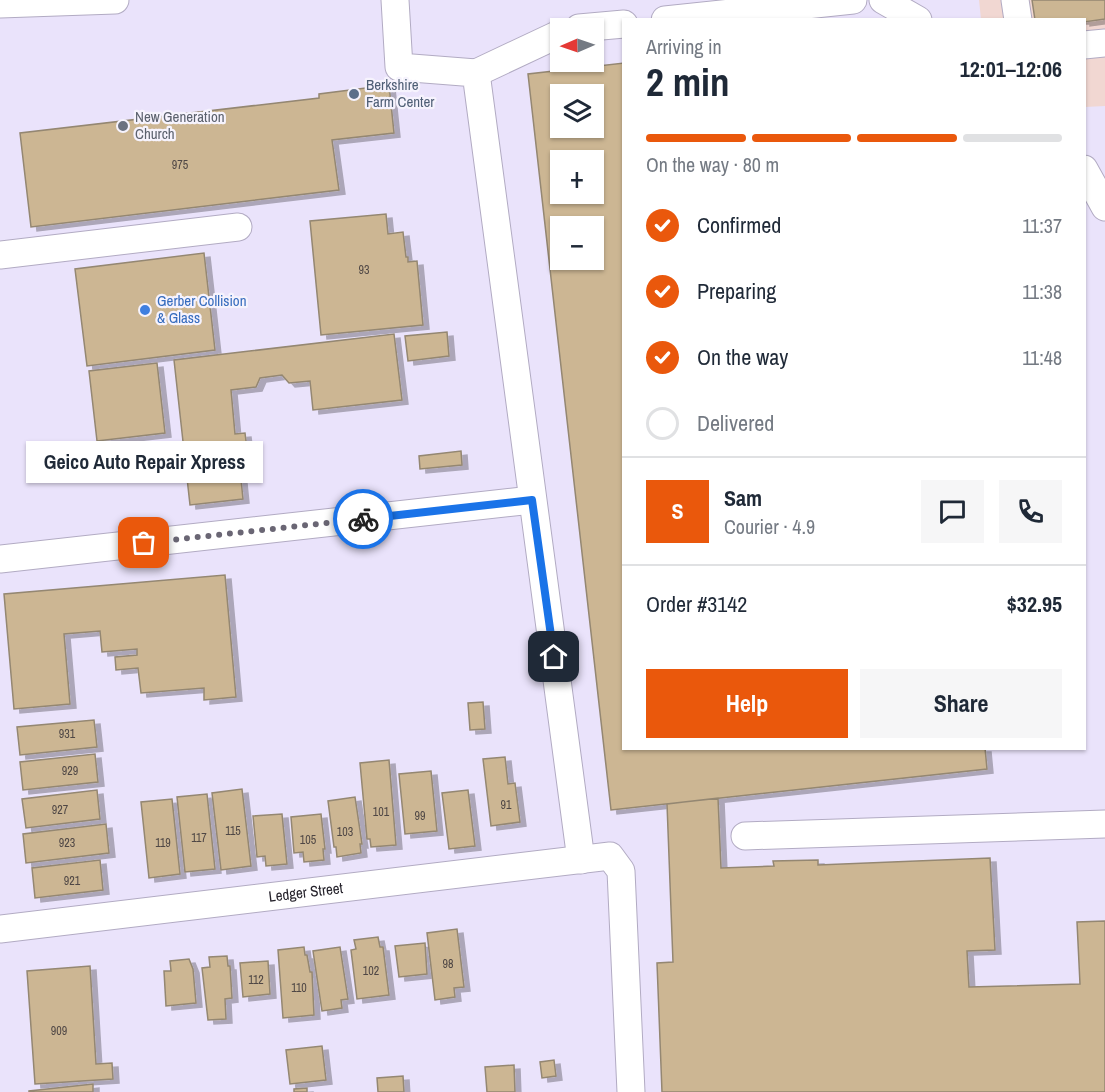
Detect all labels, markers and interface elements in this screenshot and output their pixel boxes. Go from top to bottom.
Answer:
north arrow [550,18,604,72]
map controls [550,18,604,270]
text: Arriving in [646,33,722,60]
text: 12:01–12:06 [960,54,1062,84]
text: 2 min [646,56,730,108]
place label: Berkshire Farm Center [366,74,434,112]
button: layers [550,84,604,138]
marker: Berkshire Farm Center [347,87,361,101]
place label: New Generation Church [135,106,225,144]
marker: New Generation Church [116,119,130,133]
button: + [550,150,604,204]
text: On the way · 80 m [646,151,779,178]
house number: 975 [172,157,189,173]
icon: check [646,209,679,242]
text: Confirmed [697,210,781,240]
text: 11:37 [1022,212,1062,239]
button: − [550,216,604,270]
house number: 93 [359,262,369,278]
icon: check [646,275,679,308]
text: Preparing [697,276,776,306]
text: 11:38 [1022,278,1062,305]
place label: Gerber Collision & Glass [157,290,247,328]
marker: Gerber Collision & Glass [138,303,152,317]
icon: check [646,341,679,374]
text: On the way [697,342,788,372]
text: 11:48 [1022,344,1062,371]
text: Delivered [697,408,774,438]
callout: Geico Auto Repair Xpress [26,441,262,483]
text: Geico Auto Repair Xpress [44,448,245,475]
button: chat [921,480,984,543]
button: phone [999,480,1062,543]
text: Sam [724,483,762,513]
courier [333,489,393,549]
text: S [671,496,684,526]
icon: bike [347,503,380,536]
text: Courier · 4.9 [724,513,815,540]
pin [118,517,169,568]
icon: bag [127,526,160,559]
text: Order #3142 [646,589,747,619]
text: $32.95 [1007,589,1062,619]
pin [528,631,579,682]
icon: home [537,640,570,673]
button: Help [646,669,848,738]
button: Share [860,669,1062,738]
house number: 931 [59,726,76,742]
house number: 929 [62,763,78,779]
house number: 91 [501,797,512,813]
house number: 927 [52,802,69,818]
house number: 101 [373,804,390,820]
house number: 99 [415,808,425,824]
house number: 115 [225,823,241,839]
house number: 103 [337,824,353,840]
house number: 117 [191,830,207,846]
house number: 105 [300,832,317,848]
house number: 923 [59,835,75,851]
house number: 119 [155,835,171,851]
house number: 921 [64,873,81,889]
street label: Ledger Street [267,877,345,907]
house number: 98 [443,956,453,972]
house number: 102 [363,963,379,979]
house number: 112 [248,972,264,988]
house number: 110 [291,980,307,996]
house number: 909 [51,1023,67,1039]

